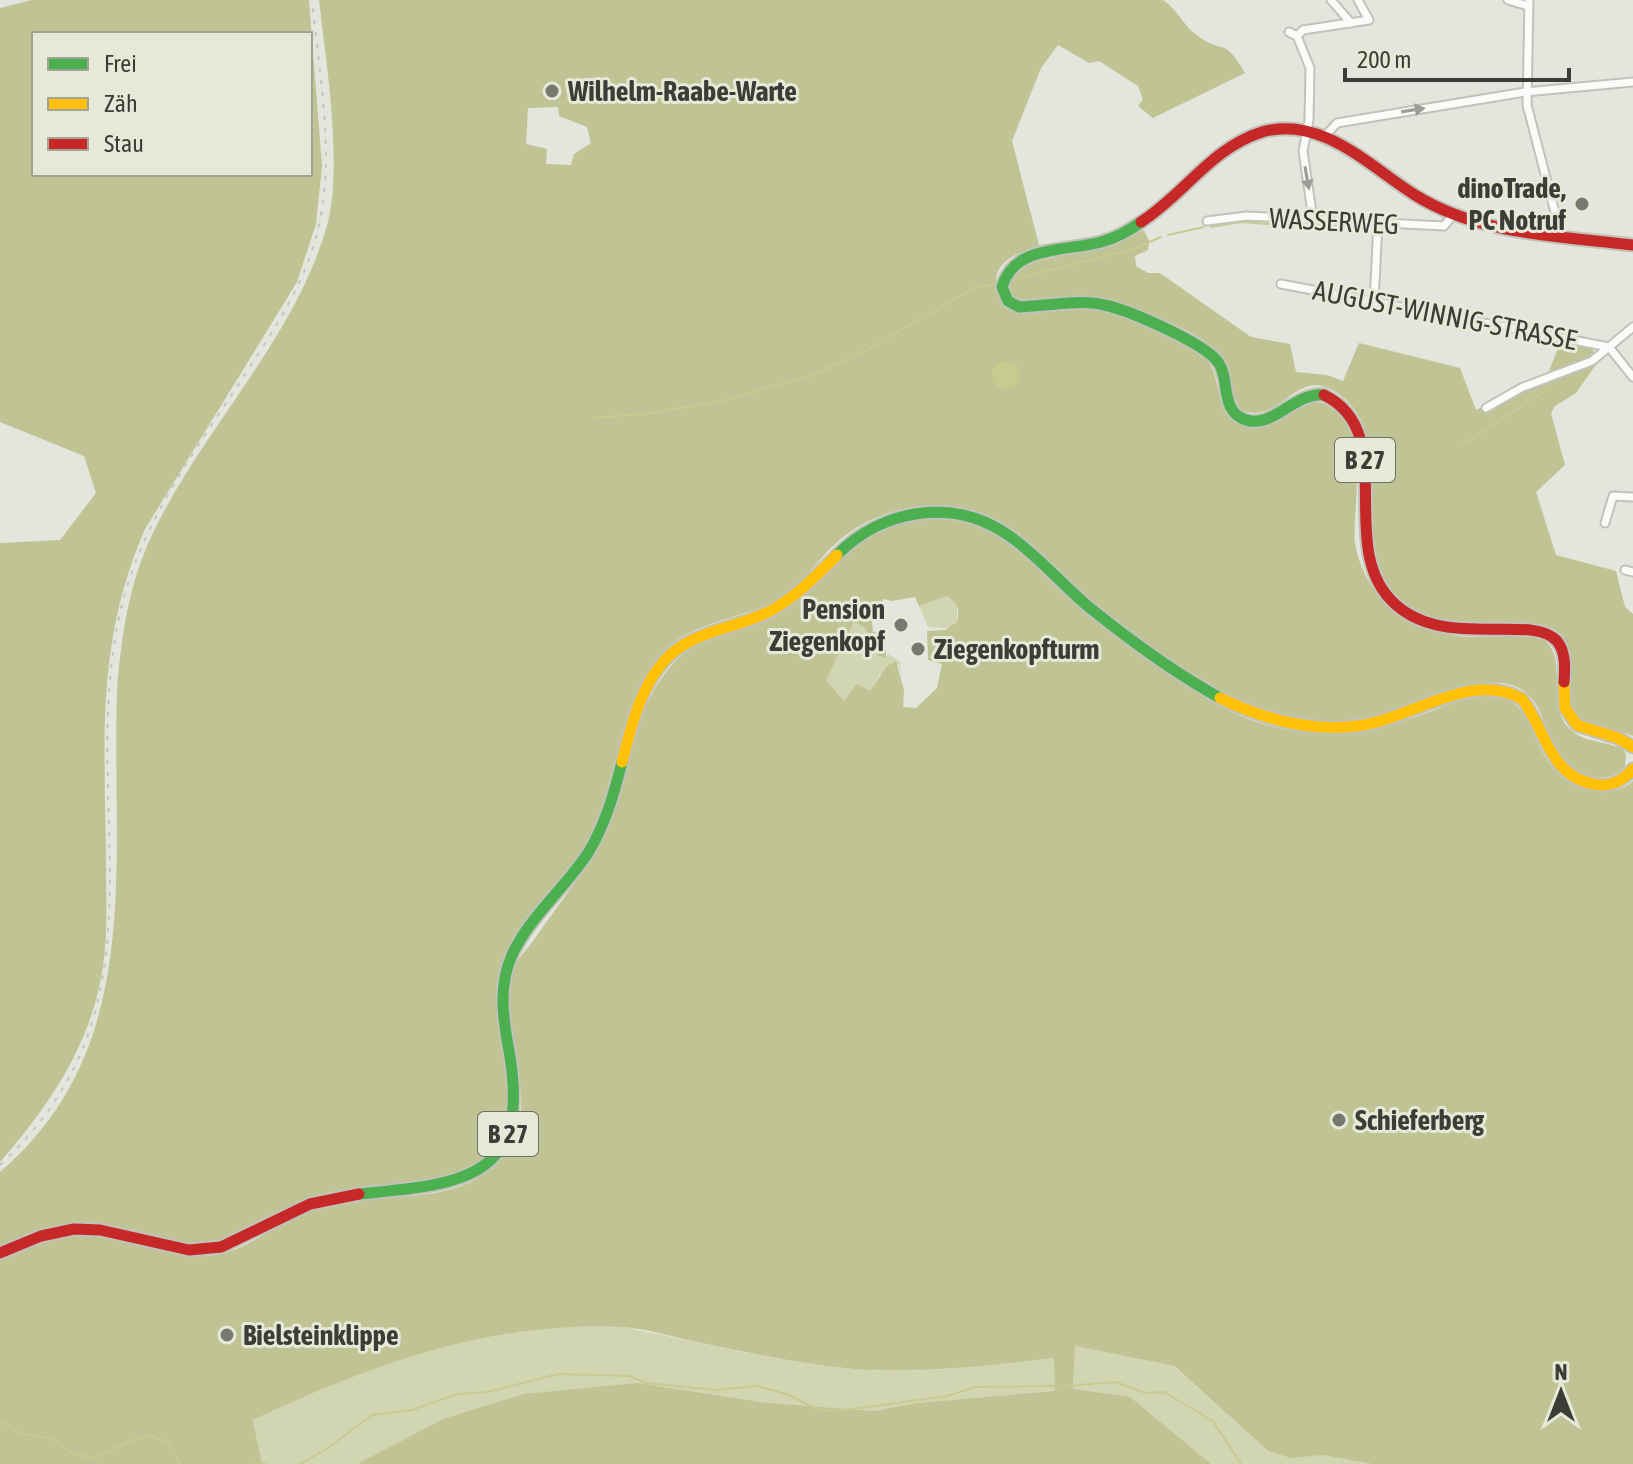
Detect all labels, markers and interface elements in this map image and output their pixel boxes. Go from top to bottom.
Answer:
legend [32,32,312,176]
scale bar [1345,32,1569,82]
text: 200 m [1357,46,1411,73]
text: Frei [104,50,137,77]
place label: Wilhelm-Raabe-Warte [567,75,797,107]
marker: Wilhelm-Raabe-Warte [543,82,561,100]
text: Zäh [104,90,138,117]
one-way arrow [1401,104,1426,116]
text: Stau [104,130,144,157]
one-way arrow [1302,166,1314,191]
place label: dinoTrade, PC Notruf [1457,172,1566,236]
marker: dinoTrade, PC Notruf [1573,195,1591,213]
street label: WASSERWEG [1268,202,1400,240]
street label: AUGUST-WINNIG-STRASSE [1310,274,1580,356]
road number: B 27 [1335,438,1395,482]
place label: Pension Ziegenkopf [770,593,885,657]
marker: Pension Ziegenkopf [892,616,910,634]
place label: Ziegenkopfturm [934,633,1099,665]
marker: Ziegenkopfturm [909,640,927,658]
place label: Schieferberg [1355,1104,1485,1136]
marker: Schieferberg [1330,1111,1348,1129]
road number: B 27 [478,1112,538,1156]
place label: Bielsteinklippe [243,1319,399,1351]
marker: Bielsteinklippe [218,1326,236,1344]
north arrow [1521,1352,1601,1432]
text: N [1555,1359,1567,1385]

